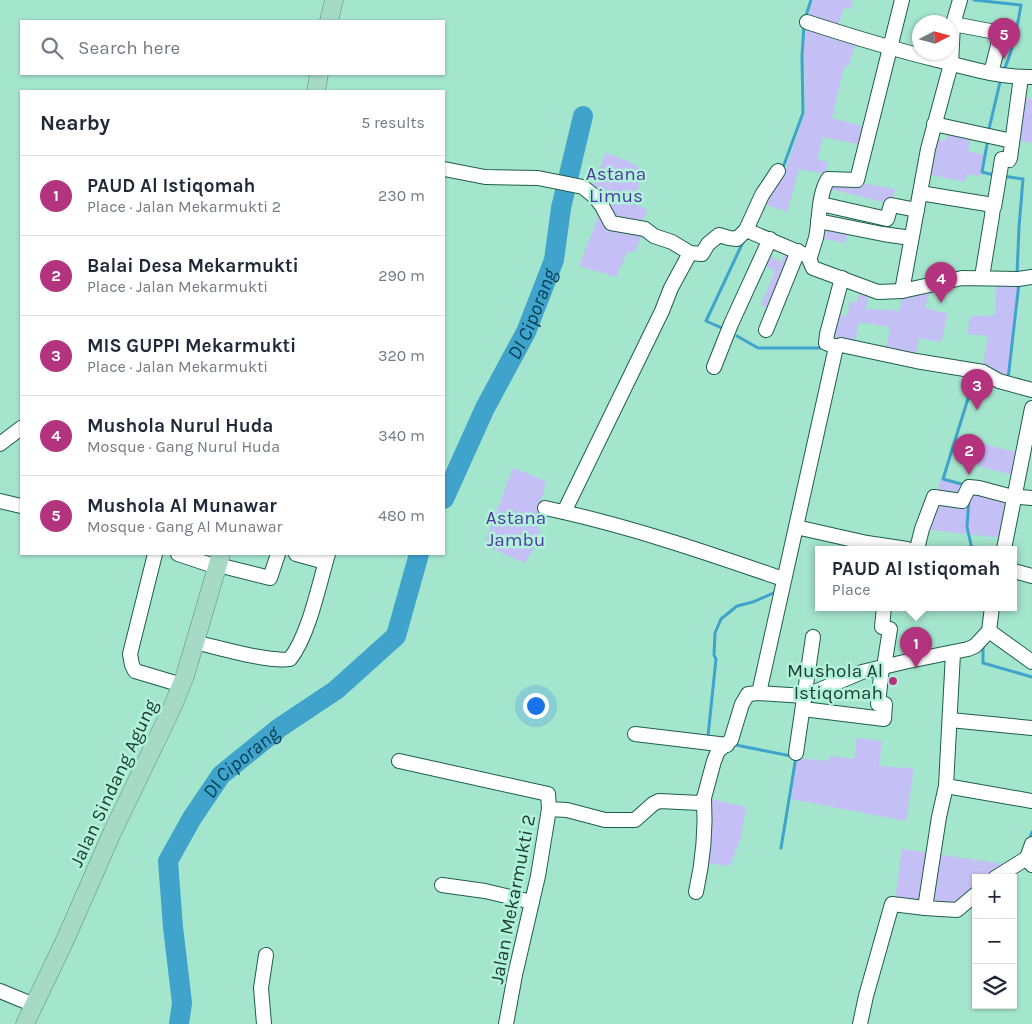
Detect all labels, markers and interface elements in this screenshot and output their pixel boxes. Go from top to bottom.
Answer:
north arrow [912,15,957,60]
pin: 5 [988,18,1020,59]
search box [20,20,445,75]
icon: search [38,34,66,62]
text: Search here [78,37,180,59]
text: Nearby [40,111,110,135]
text: 5 results [361,113,425,132]
park label: Astana Limus [586,163,646,207]
text: PAUD Al Istiqomah [87,175,255,197]
text: 1 [53,186,59,205]
text: 230 m [378,186,425,205]
text: Place · Jalan Mekarmukti 2 [87,197,281,216]
text: Balai Desa Mekarmukti [87,255,299,277]
pin: 4 [925,262,957,303]
water label: DI Ciporang [502,265,562,363]
text: 2 [51,266,61,285]
text: 290 m [378,266,425,285]
text: Place · Jalan Mekarmukti [87,277,268,296]
text: MIS GUPPI Mekarmukti [87,335,296,357]
text: 3 [51,346,61,365]
text: 320 m [378,346,425,365]
text: Place · Jalan Mekarmukti [87,357,268,376]
pin: 3 [961,369,993,410]
text: Mushola Nurul Huda [87,415,273,437]
text: 4 [51,426,61,445]
text: 340 m [378,426,425,445]
pin: 2 [953,434,985,475]
text: Mosque · Gang Nurul Huda [87,437,280,456]
text: Mushola Al Munawar [87,495,277,517]
text: 5 [51,506,61,525]
text: 480 m [378,506,425,525]
park label: Astana Jambu [486,507,546,551]
text: Mosque · Gang Al Munawar [87,517,282,536]
popup [815,546,1017,611]
text: PAUD Al Istiqomah [832,558,1000,580]
text: Place [832,580,870,599]
pin: 1 [900,627,932,668]
place label: Mushola Al Istiqomah [787,660,883,704]
marker: Mushola Al Istiqomah [887,675,899,687]
your location [523,693,549,719]
street label: Jalan Sindang Agung [65,696,163,871]
water label: DI Ciporang [198,721,284,803]
street label: Jalan Mekarmukti 2 [486,813,540,986]
map controls [972,874,1017,1009]
button: + [972,874,1017,919]
button: − [972,919,1017,964]
button: layers [972,964,1017,1009]

